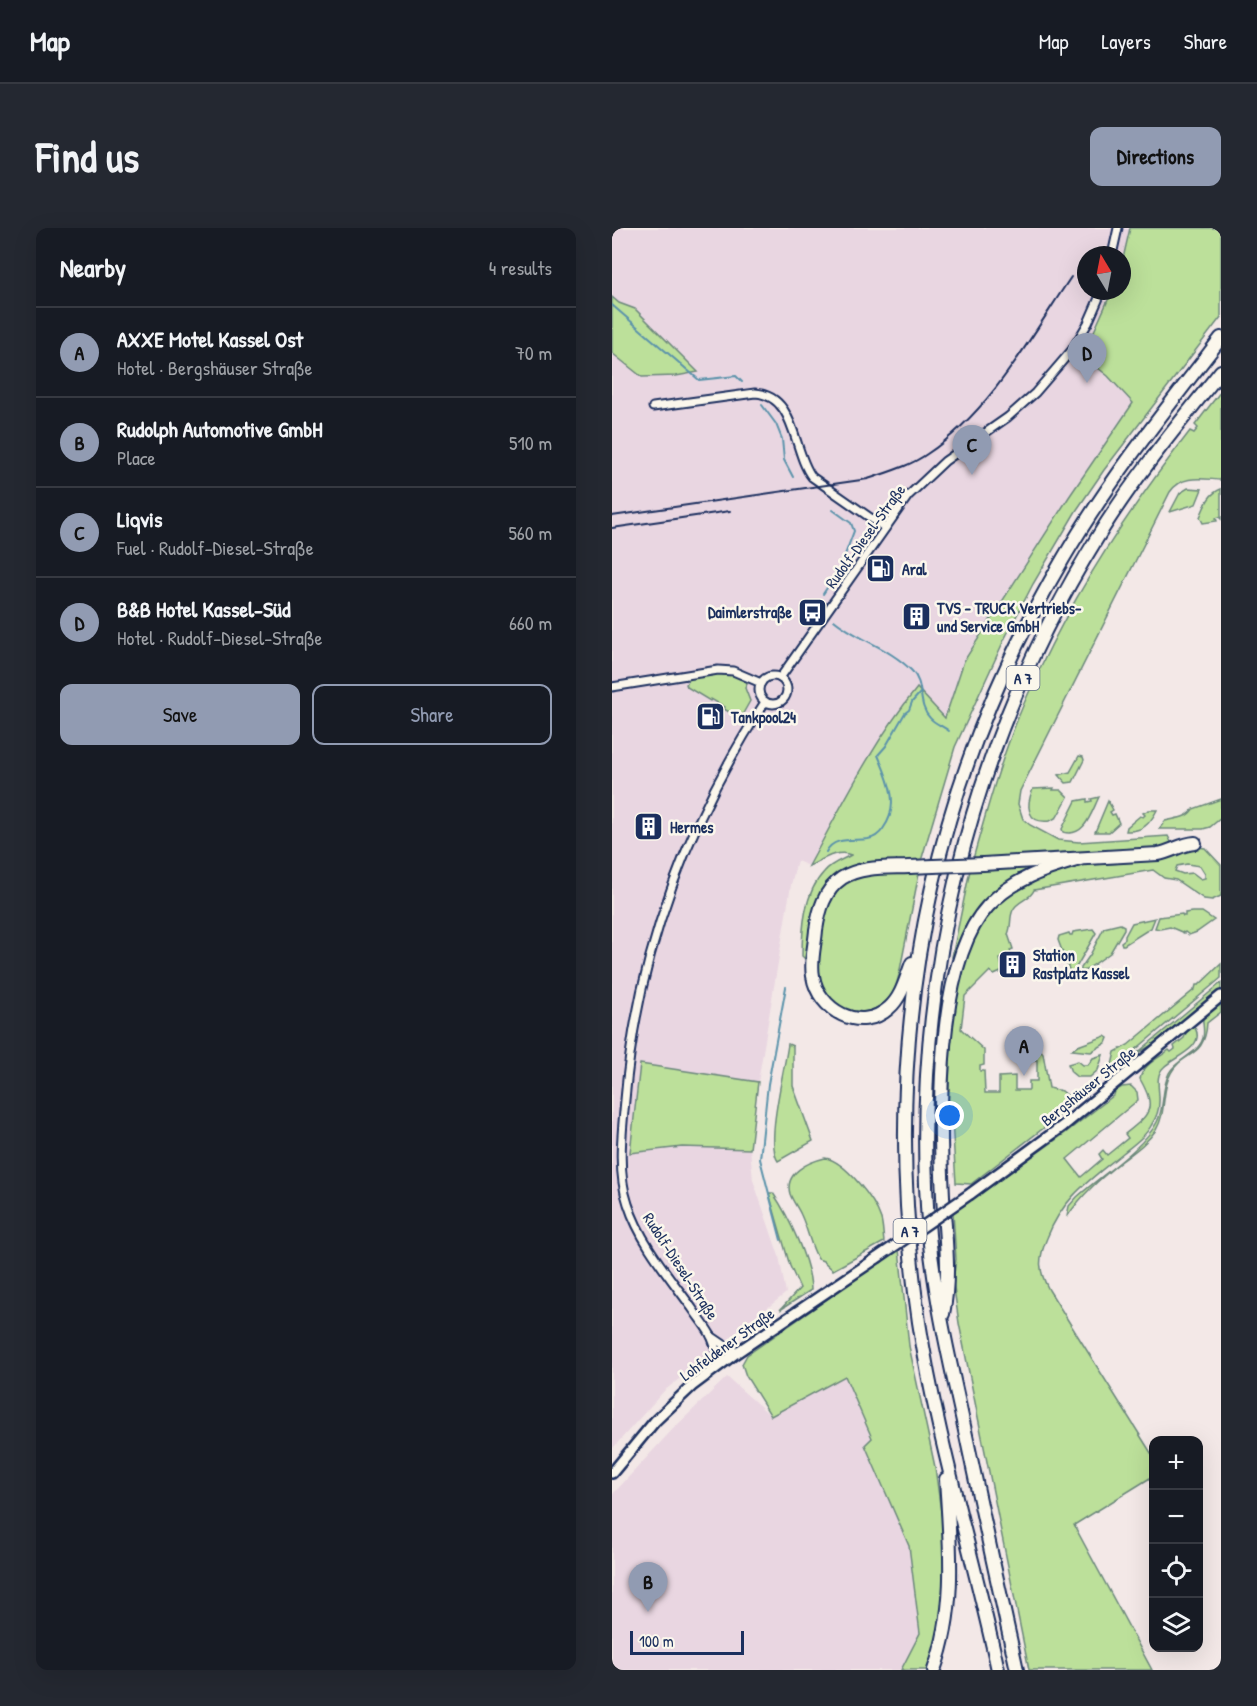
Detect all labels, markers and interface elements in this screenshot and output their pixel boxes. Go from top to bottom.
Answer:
text: Map [30,22,70,60]
text: Map [1039,27,1068,56]
text: Layers [1101,27,1151,56]
text: Share [1184,27,1227,56]
button: Directions [1090,127,1221,186]
text: Find us [36,128,139,185]
north arrow [1077,246,1131,300]
text: Nearby [60,250,126,285]
text: 4 results [489,254,552,281]
text: AXXE Motel Kassel Ost [117,324,303,354]
pin: D [1068,334,1106,383]
text: A [75,339,84,366]
text: 70 m [515,339,552,366]
text: Hotel · Bergshäuser Straße [117,354,313,381]
text: Rudolph Automotive GmbH [117,414,323,444]
pin: C [952,426,992,475]
text: B [74,429,85,456]
text: 510 m [509,429,552,456]
text: Place [117,444,156,471]
street label: Rudolf-Diesel-Straße [820,479,911,593]
text: Liqvis [117,504,163,534]
text: C [74,519,85,546]
text: 560 m [508,519,552,546]
text: Fuel · Rudolf-Diesel-Straße [117,534,314,561]
fuel station icon: Aral [865,553,897,585]
place label: Aral [902,558,927,580]
text: B&B Hotel Kassel-Süd [117,594,290,624]
bus stop icon: Daimlerstraße [797,596,829,628]
place label: TVS - TRUCK Vertriebs- und Service GmbH [936,597,1082,637]
place label: Daimlerstraße [708,601,793,624]
building icon: TVS - TRUCK Vertriebs- und Service GmbH [900,601,932,633]
text: D [75,609,84,636]
text: 660 m [509,609,552,636]
text: Hotel · Rudolf-Diesel-Straße [117,624,322,651]
road number: A 7 [1006,666,1040,690]
button: Save [60,684,300,745]
button: Share [312,684,552,745]
fuel station icon: Tankpool24 [694,701,726,733]
place label: Tankpool24 [730,706,796,729]
building icon: Hermes [633,811,665,843]
place label: Hermes [670,816,714,838]
place label: Station Rastplatz Kassel [1033,944,1130,985]
building icon: Station Rastplatz Kassel [996,948,1028,980]
pin: A [1004,1026,1044,1076]
street label: Bergshäuser Straße [1036,1041,1140,1131]
your location [935,1101,964,1130]
street label: Rudolf-Diesel-Straße [638,1208,724,1324]
road number: A 7 [894,1219,926,1243]
street label: Lohfeldener Straße [675,1302,779,1386]
map controls [1149,1436,1203,1652]
button: + [1149,1436,1203,1490]
button: − [1149,1490,1203,1544]
button: locate [1149,1544,1203,1598]
pin: B [628,1562,668,1612]
button: layers [1149,1598,1203,1652]
scale bar [630,1628,744,1656]
text: 100 m [639,1630,674,1652]

